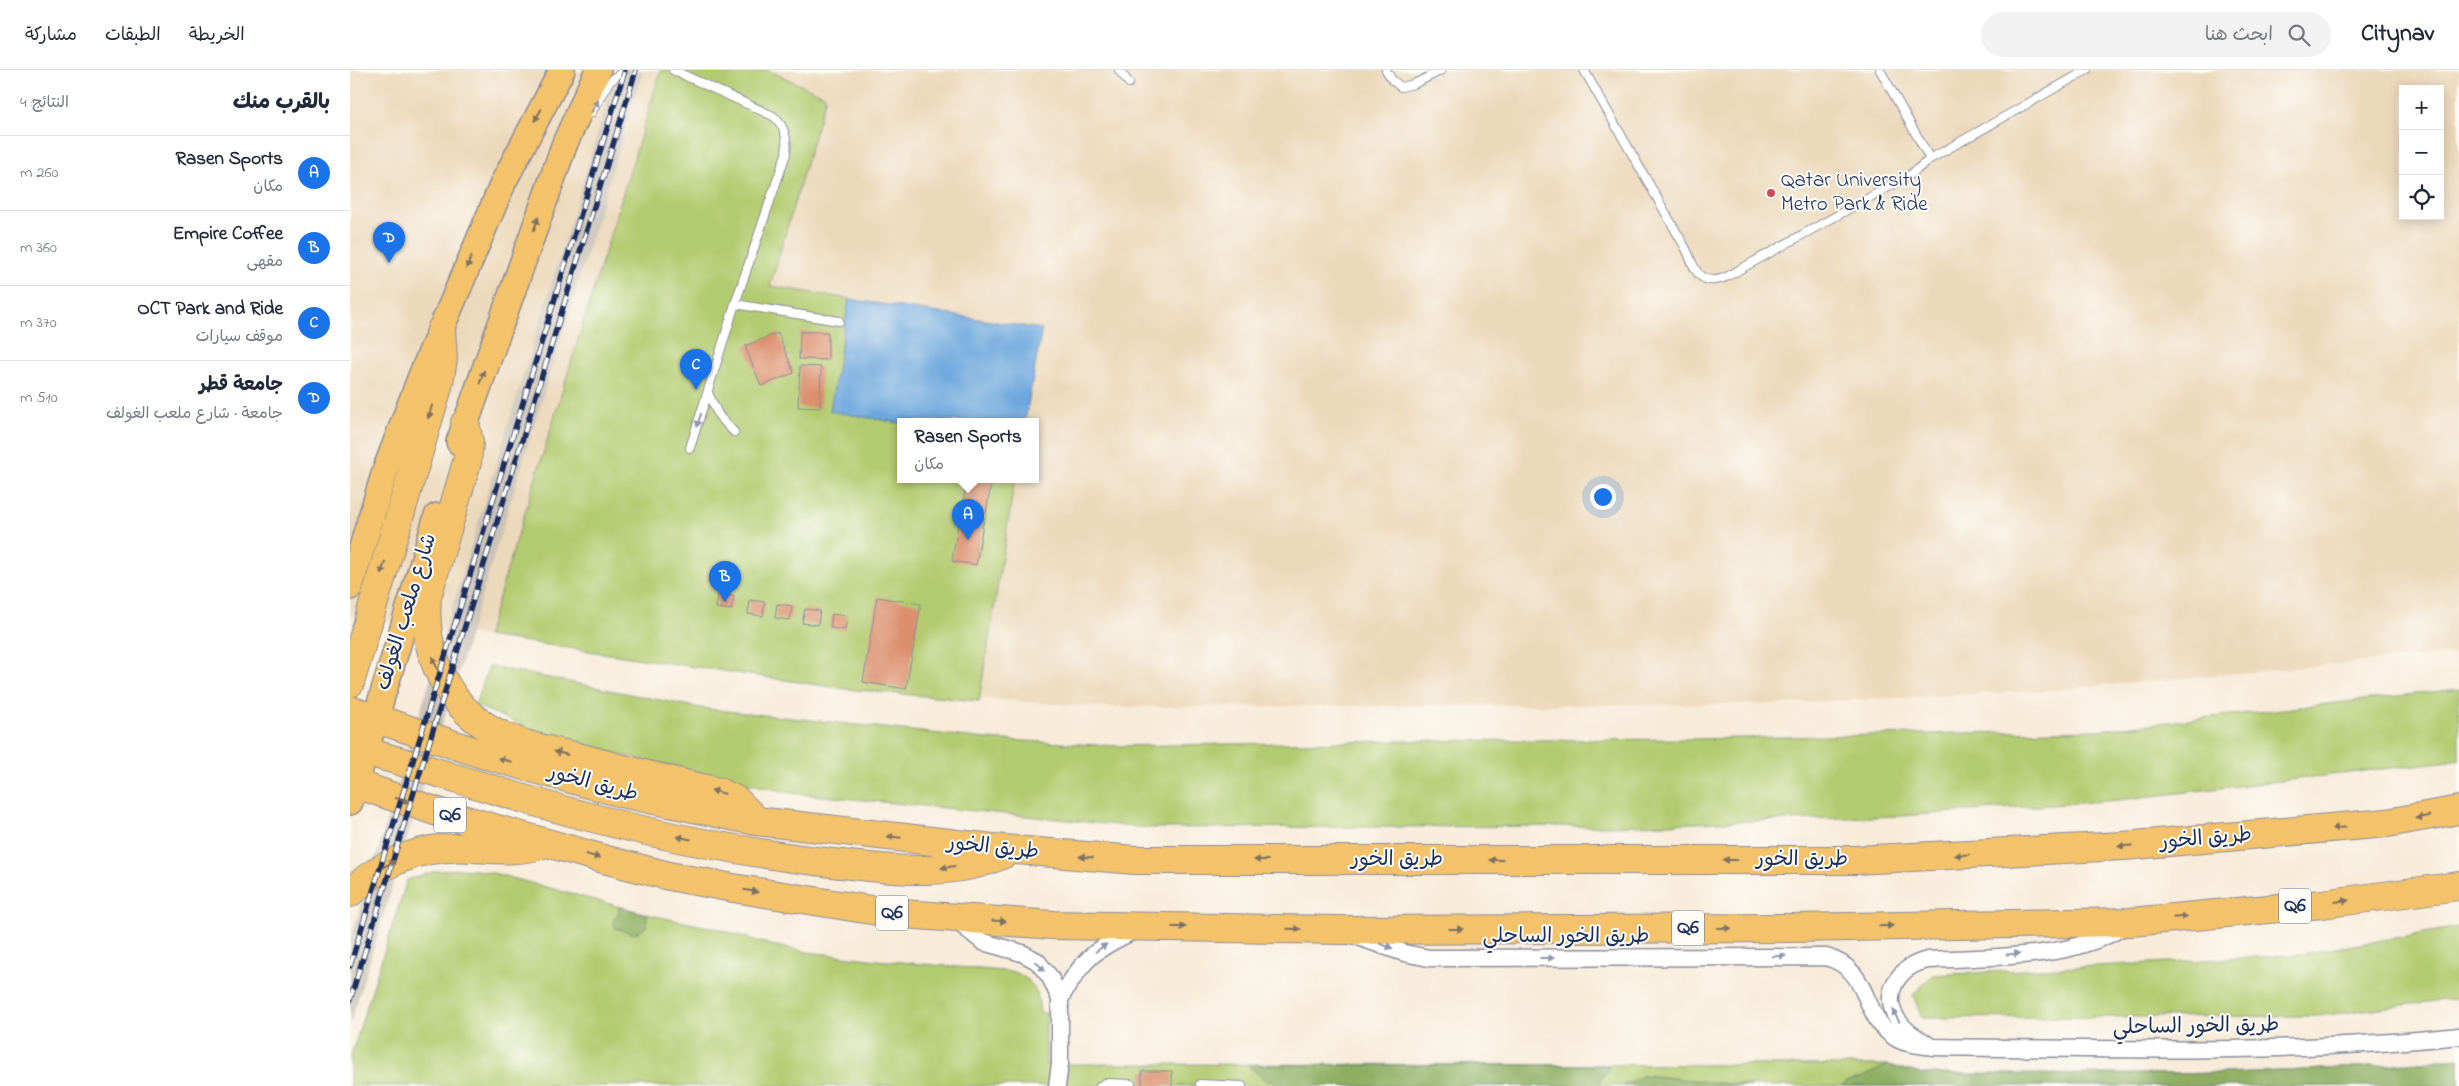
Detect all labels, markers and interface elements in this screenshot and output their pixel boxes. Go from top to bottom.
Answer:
search box [1981,12,2331,57]
text: Citynav [2361,17,2434,52]
icon: search [2285,21,2313,49]
text: ابحث هنا [2205,22,2273,49]
text: مشاركة [25,23,77,49]
text: الطبقات [105,23,161,49]
text: الخريطة [189,23,245,49]
map controls [2399,85,2444,220]
button: + [2399,85,2444,130]
text: بالقرب منك [233,88,330,118]
text: النتائج: 4 [20,91,69,115]
one-way arrow [591,99,599,113]
one-way arrow [534,107,542,122]
button: − [2399,130,2444,175]
text: Rasen Sports [176,146,283,173]
text: 260 m [20,161,58,185]
text: A [309,161,319,185]
place label: Qatar University Metro Park & Ride [1781,166,1928,220]
text: مكان [253,175,283,199]
button: locate [2399,175,2444,220]
marker: Qatar University Metro Park & Ride [1765,187,1777,199]
one-way arrow [533,217,540,232]
text: Empire Coffee [173,221,283,248]
pin: D [373,222,405,263]
text: 360 m [20,236,57,260]
text: B [309,236,319,260]
text: مقهى [246,250,283,274]
one-way arrow [465,255,473,269]
text: OCT Park and Ride [137,296,283,323]
text: 370 m [20,311,57,335]
text: C [310,311,318,335]
text: موقف سيارات [196,325,283,349]
pin: C [680,349,712,390]
one-way arrow [479,370,486,385]
text: جامعة قطر [199,372,283,399]
text: 510 m [20,386,58,410]
text: D [308,386,320,410]
text: جامعة · شارع ملعب الغولف [106,402,283,426]
one-way arrow [426,405,434,420]
one-way arrow [695,413,702,428]
popup [897,418,1039,483]
text: Rasen Sports [914,424,1022,451]
text: مكان [914,453,944,477]
your location [1590,484,1616,510]
pin: A [952,499,984,540]
street label: شارع ملعب الغولف [369,530,445,694]
one-way arrow [379,561,387,576]
pin: B [709,561,741,602]
one-way arrow [431,655,439,670]
one-way arrow [553,748,568,756]
one-way arrow [497,756,512,764]
street label: طريق الخور [543,757,641,810]
one-way arrow [711,788,726,796]
one-way arrow [394,796,409,804]
road number: Q6 [434,798,466,832]
one-way arrow [2415,813,2431,821]
street label: طريق الخور [2157,820,2253,858]
one-way arrow [2331,824,2347,832]
street label: طريق الخور [944,828,1040,868]
one-way arrow [885,833,901,841]
one-way arrow [676,834,691,842]
one-way arrow [2116,842,2132,850]
street label: طريق الخور [1349,845,1443,875]
street label: طريق الخور [1754,845,1848,875]
one-way arrow [1954,851,1970,859]
one-way arrow [585,853,600,861]
one-way arrow [1078,853,1094,861]
one-way arrow [1253,856,1269,864]
one-way arrow [1488,856,1504,864]
one-way arrow [1722,856,1738,864]
one-way arrow [382,860,396,868]
one-way arrow [940,864,956,872]
one-way arrow [744,888,760,896]
road number: Q6 [2279,888,2311,924]
road number: Q6 [876,896,908,930]
one-way arrow [2334,897,2350,905]
road number: Q6 [1672,910,1704,946]
one-way arrow [2172,913,2188,921]
one-way arrow [992,918,1008,926]
street label: طريق الخور الساحلي [1483,922,1649,954]
one-way arrow [1878,922,1894,930]
one-way arrow [1172,923,1188,931]
one-way arrow [1716,924,1732,932]
one-way arrow [1286,925,1302,933]
one-way arrow [1448,925,1464,933]
one-way arrow [1379,942,1394,950]
one-way arrow [1095,944,1108,953]
one-way arrow [2005,950,2021,958]
one-way arrow [1771,952,1787,960]
one-way arrow [1539,954,1555,962]
one-way arrow [1034,960,1046,972]
one-way arrow [1892,1009,1900,1024]
street label: طريق الخور الساحلي [2112,1011,2280,1045]

